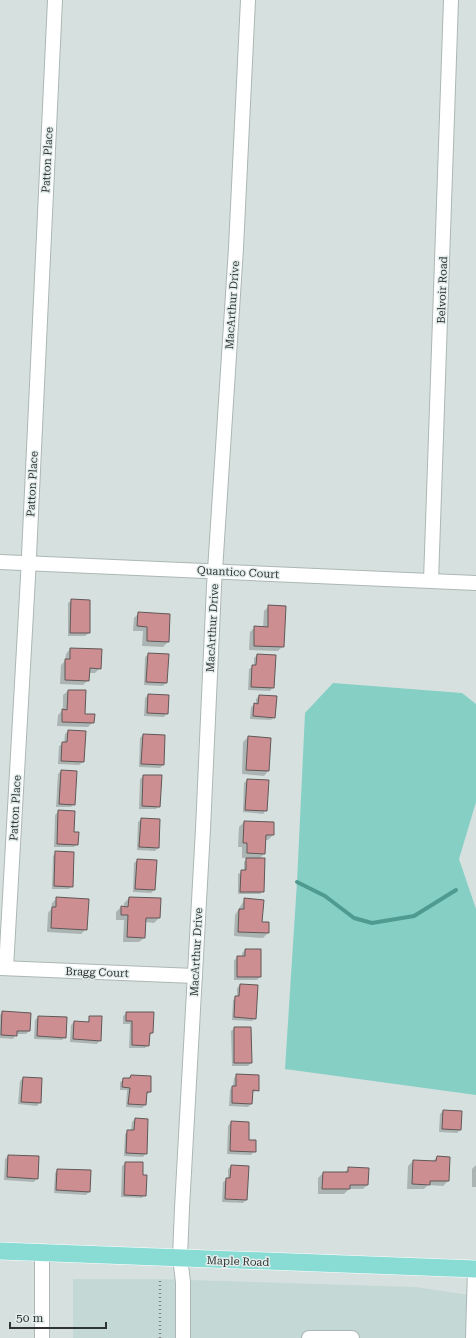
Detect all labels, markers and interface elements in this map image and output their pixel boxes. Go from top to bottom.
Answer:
street label: Patton Place [39,127,56,193]
street label: Belvoir Road [435,256,450,324]
street label: MacArthur Drive [223,260,242,350]
street label: Patton Place [24,451,41,517]
street label: Quantico Court [197,564,279,581]
street label: MacArthur Drive [204,583,221,673]
street label: Patton Place [7,775,24,841]
street label: MacArthur Drive [188,907,205,997]
street label: Bragg Court [65,965,129,980]
street label: Maple Road [206,1254,270,1269]
scale bar [10,1304,106,1330]
text: 50 m [16,1311,43,1325]

